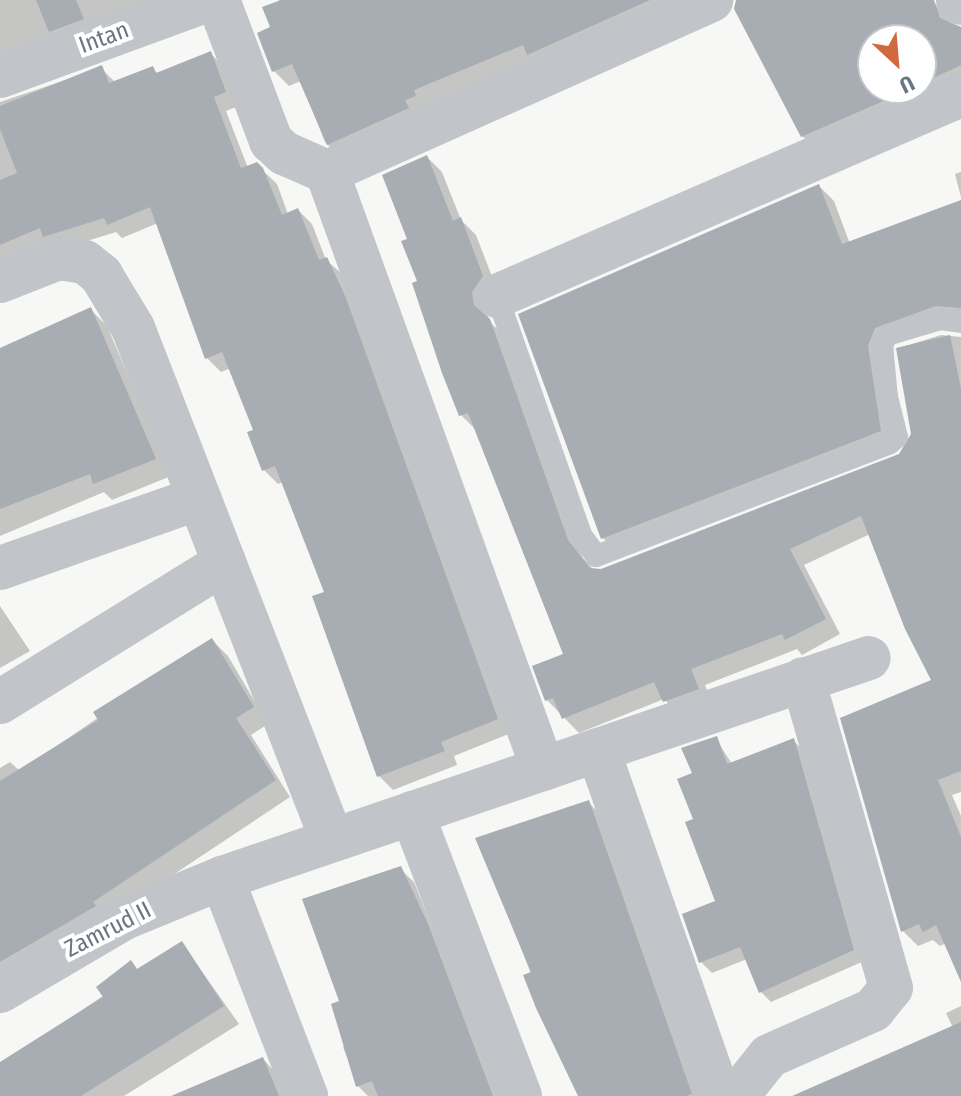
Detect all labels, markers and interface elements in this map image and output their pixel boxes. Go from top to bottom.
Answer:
street label: Intan [75,16,133,60]
north arrow [857,24,937,104]
text: U [895,69,919,99]
street label: Zamrud II [60,896,156,964]

